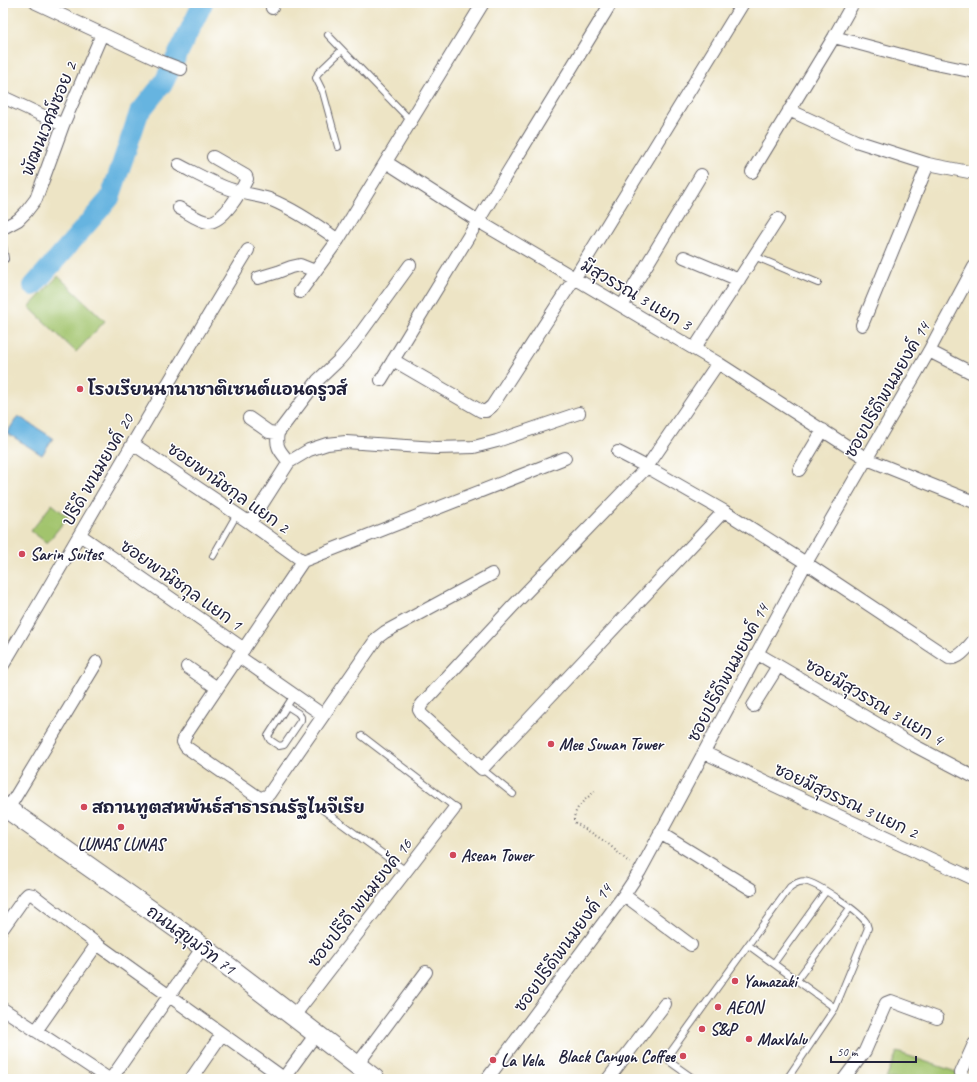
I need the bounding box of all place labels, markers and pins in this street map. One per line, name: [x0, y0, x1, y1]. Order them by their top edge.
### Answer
place label: โรงเรียนนานาชาติเซนต์แอนดรูวส์: [87, 378, 348, 401]
marker: โรงเรียนนานาชาติเซนต์แอนดรูวส์: [75, 384, 85, 394]
place label: Sarin Suites: [30, 544, 105, 565]
marker: Sarin Suites: [17, 549, 27, 559]
place label: Mee Suwan Tower: [559, 734, 665, 755]
marker: Mee Suwan Tower: [546, 739, 556, 749]
place label: สถานทูตสหพันธ์สาธารณรัฐไนจีเรีย: [92, 796, 365, 819]
marker: สถานทูตสหพันธ์สาธารณรัฐไนจีเรีย: [79, 802, 89, 812]
marker: LUNAS LUNAS: [116, 822, 126, 832]
place label: LUNAS LUNAS: [78, 834, 167, 855]
place label: Asean Tower: [461, 845, 535, 866]
marker: Asean Tower: [448, 850, 458, 860]
place label: Yamazaki: [743, 971, 799, 992]
marker: Yamazaki: [730, 976, 740, 986]
place label: AEON: [726, 997, 766, 1018]
marker: AEON: [713, 1002, 723, 1012]
place label: S&P: [710, 1019, 739, 1040]
marker: S&P: [697, 1024, 707, 1034]
place label: MaxValu: [757, 1029, 808, 1050]
marker: MaxValu: [744, 1034, 754, 1044]
place label: Black Canyon Coffee: [558, 1046, 676, 1067]
place label: La Vela: [501, 1050, 545, 1071]
marker: Black Canyon Coffee: [678, 1051, 688, 1061]
marker: La Vela: [488, 1055, 498, 1065]

